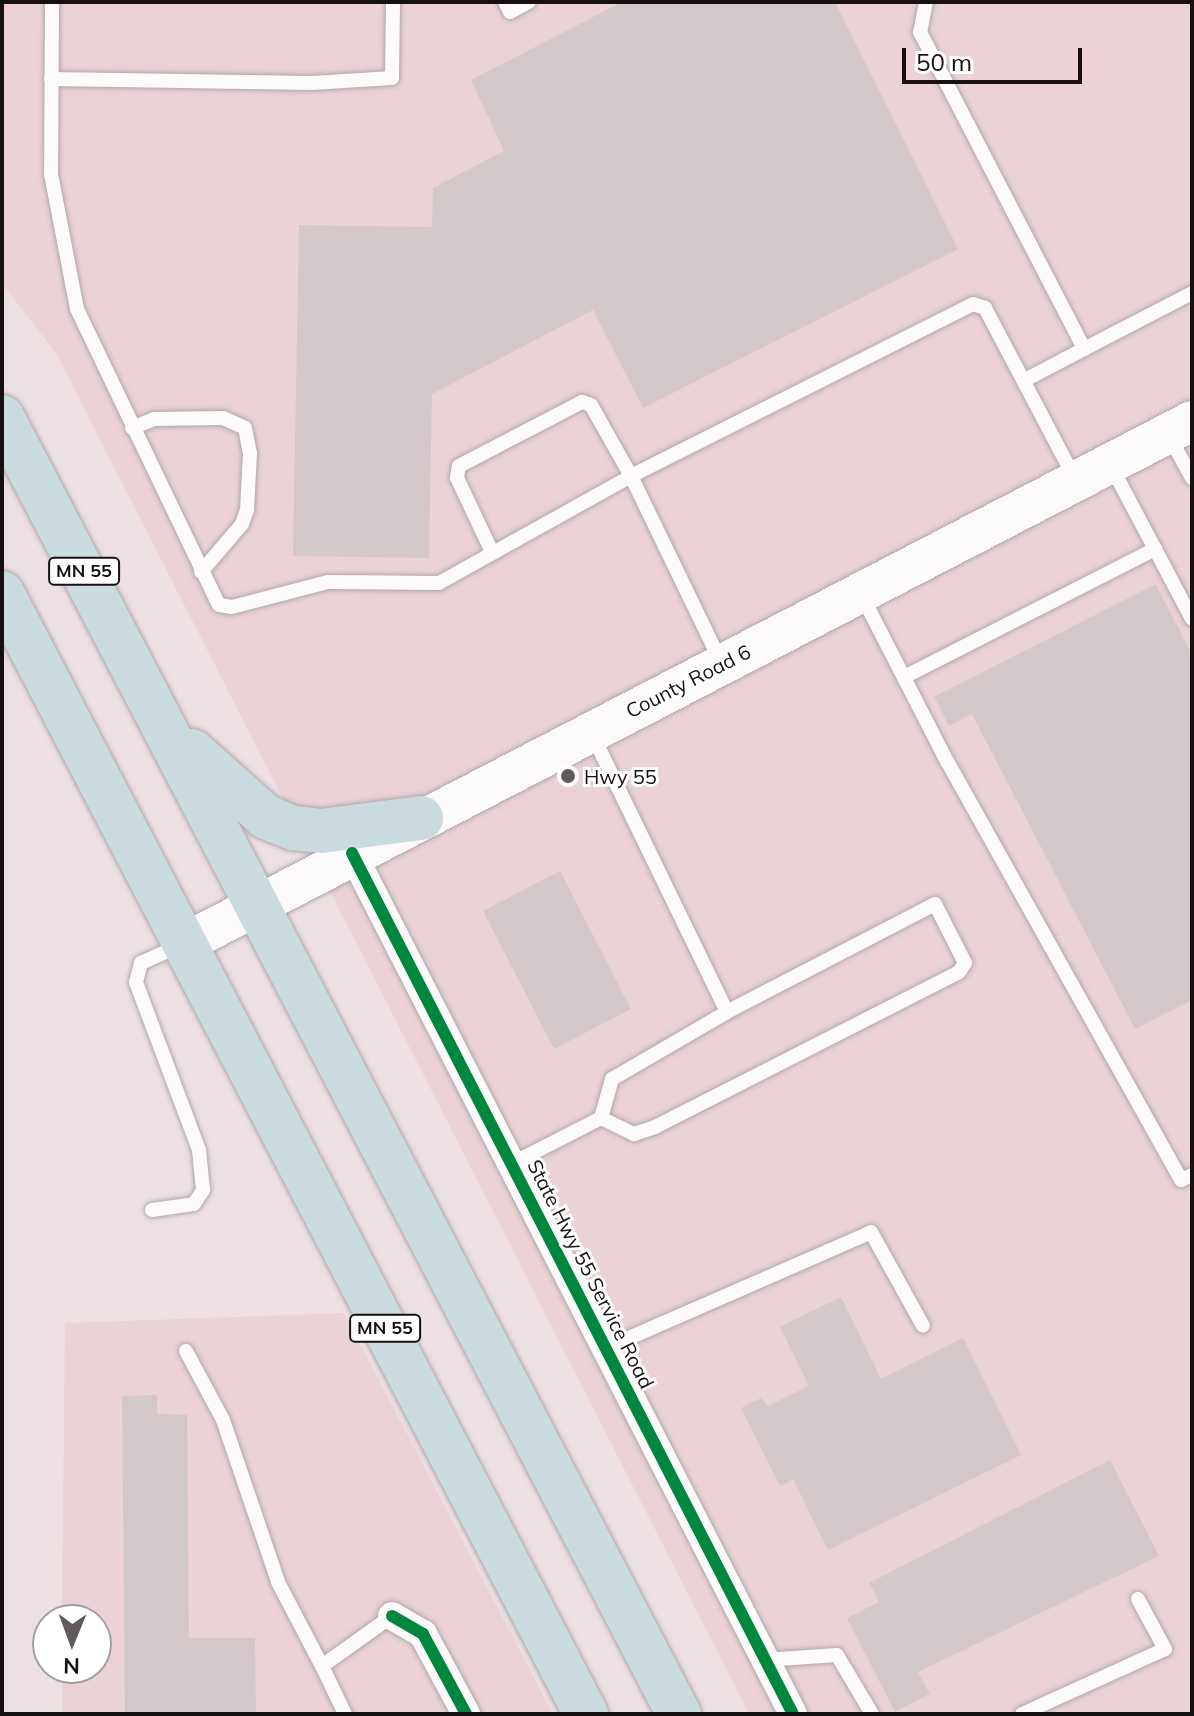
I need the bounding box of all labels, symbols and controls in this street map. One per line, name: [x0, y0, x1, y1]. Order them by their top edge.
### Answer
scale bar: [906, 32, 1086, 82]
text: 50 m: [916, 47, 972, 77]
road number: MN 55: [48, 557, 120, 585]
street label: County Road 6: [622, 639, 754, 723]
place label: Hwy 55: [584, 764, 657, 788]
marker: Hwy 55: [559, 767, 577, 785]
street label: State Hwy 55 Service Road: [523, 1155, 659, 1393]
road number: MN 55: [349, 1314, 421, 1342]
north arrow: [32, 1604, 112, 1684]
text: N: [63, 1652, 80, 1680]

